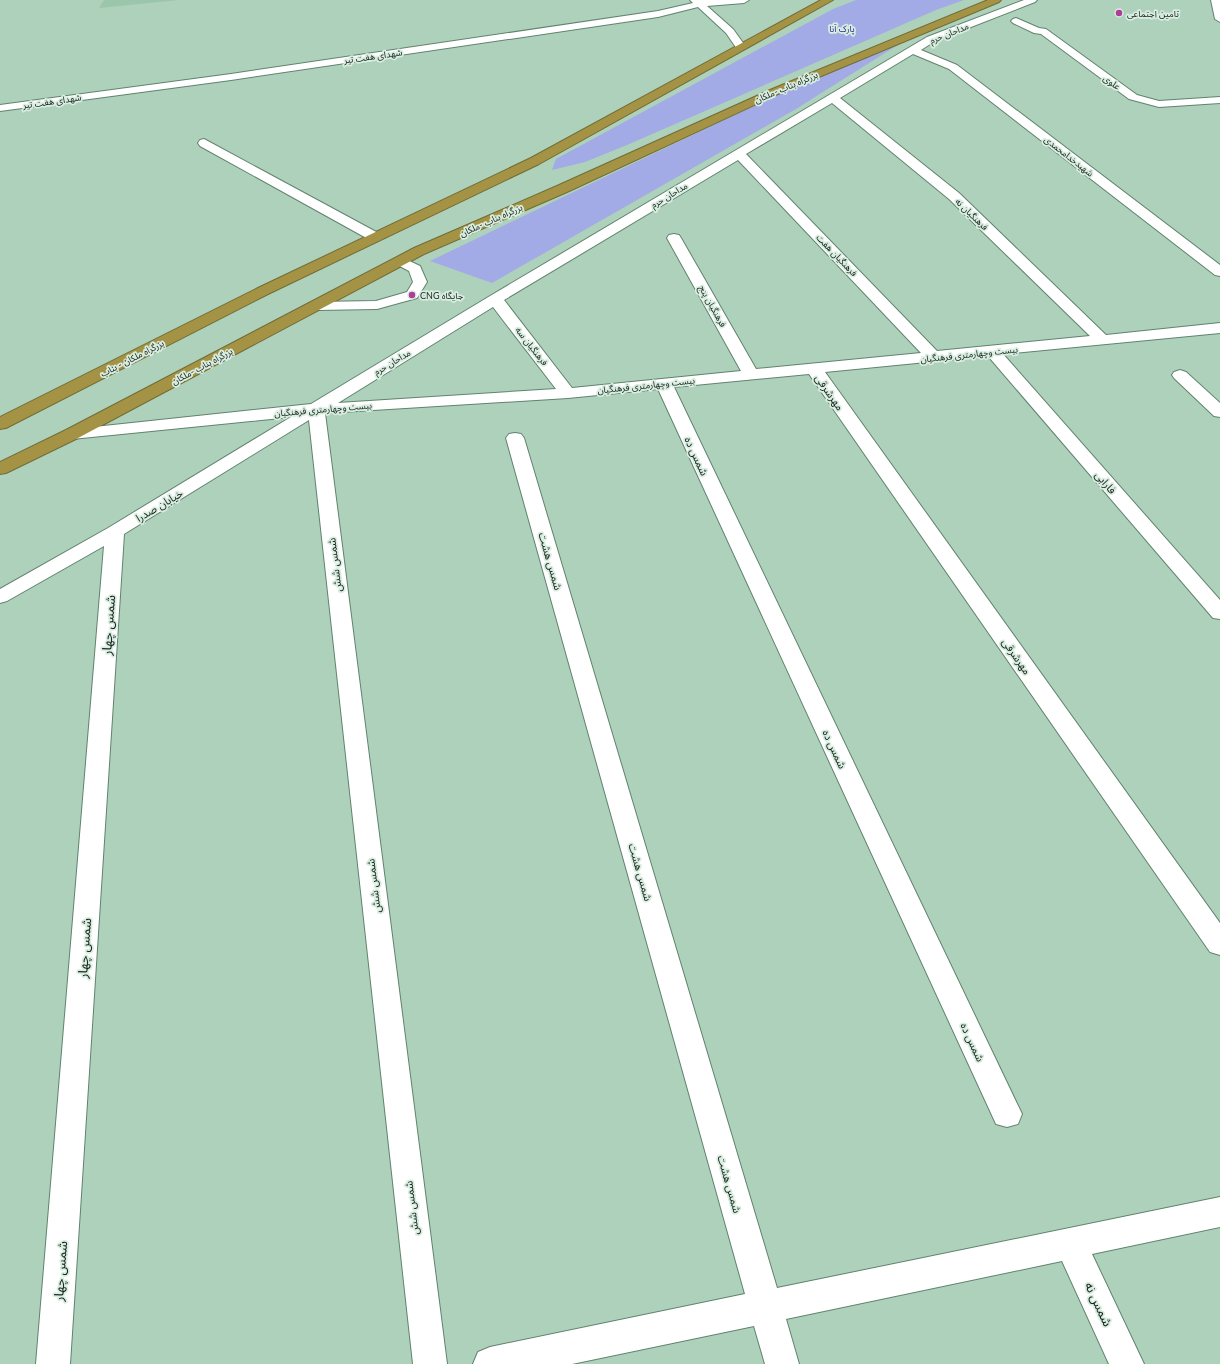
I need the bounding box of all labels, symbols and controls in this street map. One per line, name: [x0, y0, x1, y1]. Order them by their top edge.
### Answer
marker: تامین اجتماعی: [1114, 8, 1124, 18]
place label: تامین اجتماعی: [1127, 8, 1179, 19]
street label: مداحان حرم: [928, 20, 971, 48]
park label: پارک آنا: [829, 23, 855, 35]
street label: شهدای هفت تیر: [342, 46, 403, 67]
street label: بزرگراه بناب -ملکان: [753, 69, 820, 106]
street label: علوی: [1101, 72, 1123, 93]
street label: شهدای هفت تیر: [21, 91, 82, 112]
street label: شهیدخدامحمدی: [1042, 133, 1096, 179]
street label: مداحان حرم: [649, 180, 691, 212]
street label: فرهنگیان نه: [953, 196, 991, 233]
street label: بزرگراه بناب -ملکان: [458, 201, 525, 240]
street label: فرهنگیان هفت: [814, 232, 860, 279]
street label: فرهنگیان پنج: [695, 283, 729, 330]
marker: CNG جایگاه: [407, 290, 417, 300]
place label: CNG جایگاه: [420, 290, 463, 301]
street label: فرهنگیان سه: [513, 325, 550, 368]
street label: بزرگراه ملکان - بناب: [98, 337, 166, 380]
street label: بیست وچهارمتری فرهنگیان: [920, 343, 1018, 366]
street label: بزرگراه بناب -ملکان: [170, 345, 235, 388]
street label: مداحان حرم: [372, 347, 414, 379]
street label: مهرشرقی: [812, 371, 847, 413]
street label: بیست وچهارمتری فرهنگیان: [597, 374, 695, 397]
street label: بیست وچهارمتری فرهنگیان: [274, 399, 372, 420]
street label: شمس ده: [681, 434, 712, 478]
street label: فارابی: [1092, 468, 1119, 497]
street label: خیابان صدرا: [133, 486, 186, 525]
street label: شمس هشت: [536, 531, 566, 592]
street label: شمس شش: [324, 537, 345, 593]
street label: شمس چهار: [98, 594, 120, 657]
street label: مهرشرقی: [999, 635, 1034, 677]
street label: شمس ده: [819, 727, 850, 771]
street label: شمس هشت: [626, 842, 656, 903]
street label: شمس شش: [363, 858, 384, 914]
street label: شمس چهار: [74, 917, 96, 980]
street label: شمس ده: [957, 1020, 988, 1064]
street label: شمس هشت: [715, 1154, 745, 1215]
street label: شمس شش: [401, 1180, 422, 1236]
street label: شمس چهار: [50, 1240, 72, 1303]
street label: شمس نه: [1081, 1279, 1116, 1329]

